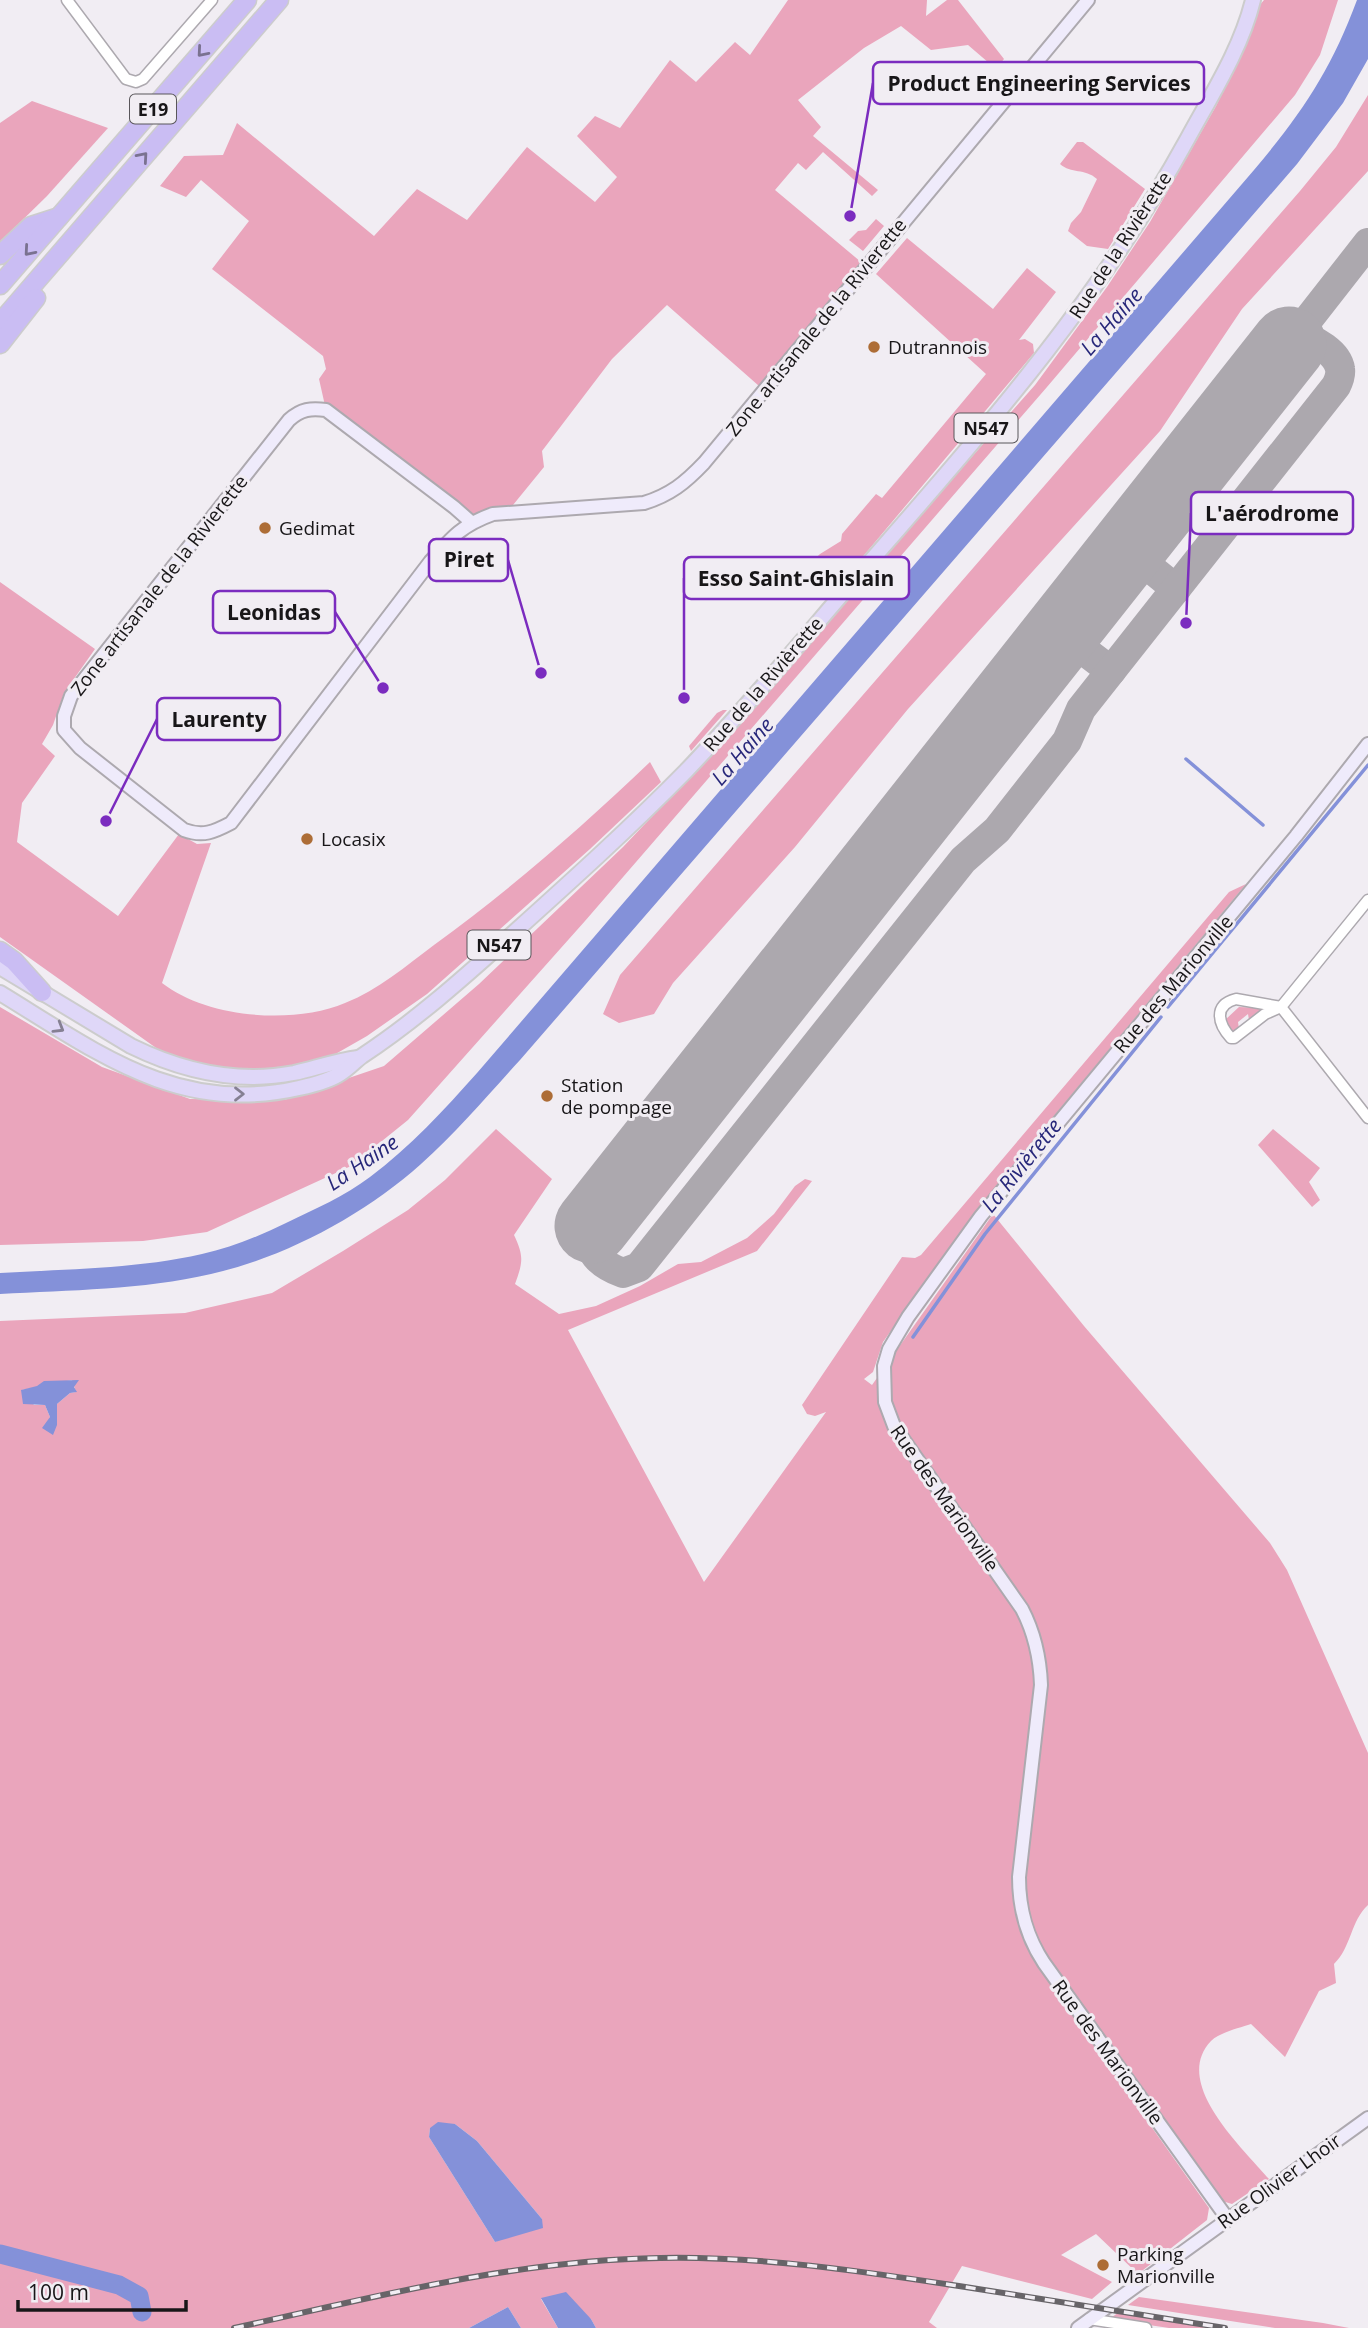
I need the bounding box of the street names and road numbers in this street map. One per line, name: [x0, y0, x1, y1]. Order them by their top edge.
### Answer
road number: E19: [130, 94, 176, 124]
street label: Rue de la Rivièrette: [1063, 166, 1177, 324]
street label: Zone artisanale de la Rivierette: [720, 213, 912, 441]
road number: N547: [954, 414, 1018, 442]
street label: Zone artisanale de la Rivierette: [65, 469, 253, 701]
street label: Rue de la Rivièrette: [697, 611, 829, 757]
street label: Rue des Marionville: [1107, 909, 1239, 1059]
road number: N547: [468, 930, 530, 960]
street label: Rue des Marionville: [885, 1420, 1005, 1576]
street label: Rue des Marionville: [1047, 1974, 1169, 2130]
street label: Rue Olivier Lhoir: [1212, 2127, 1346, 2235]

